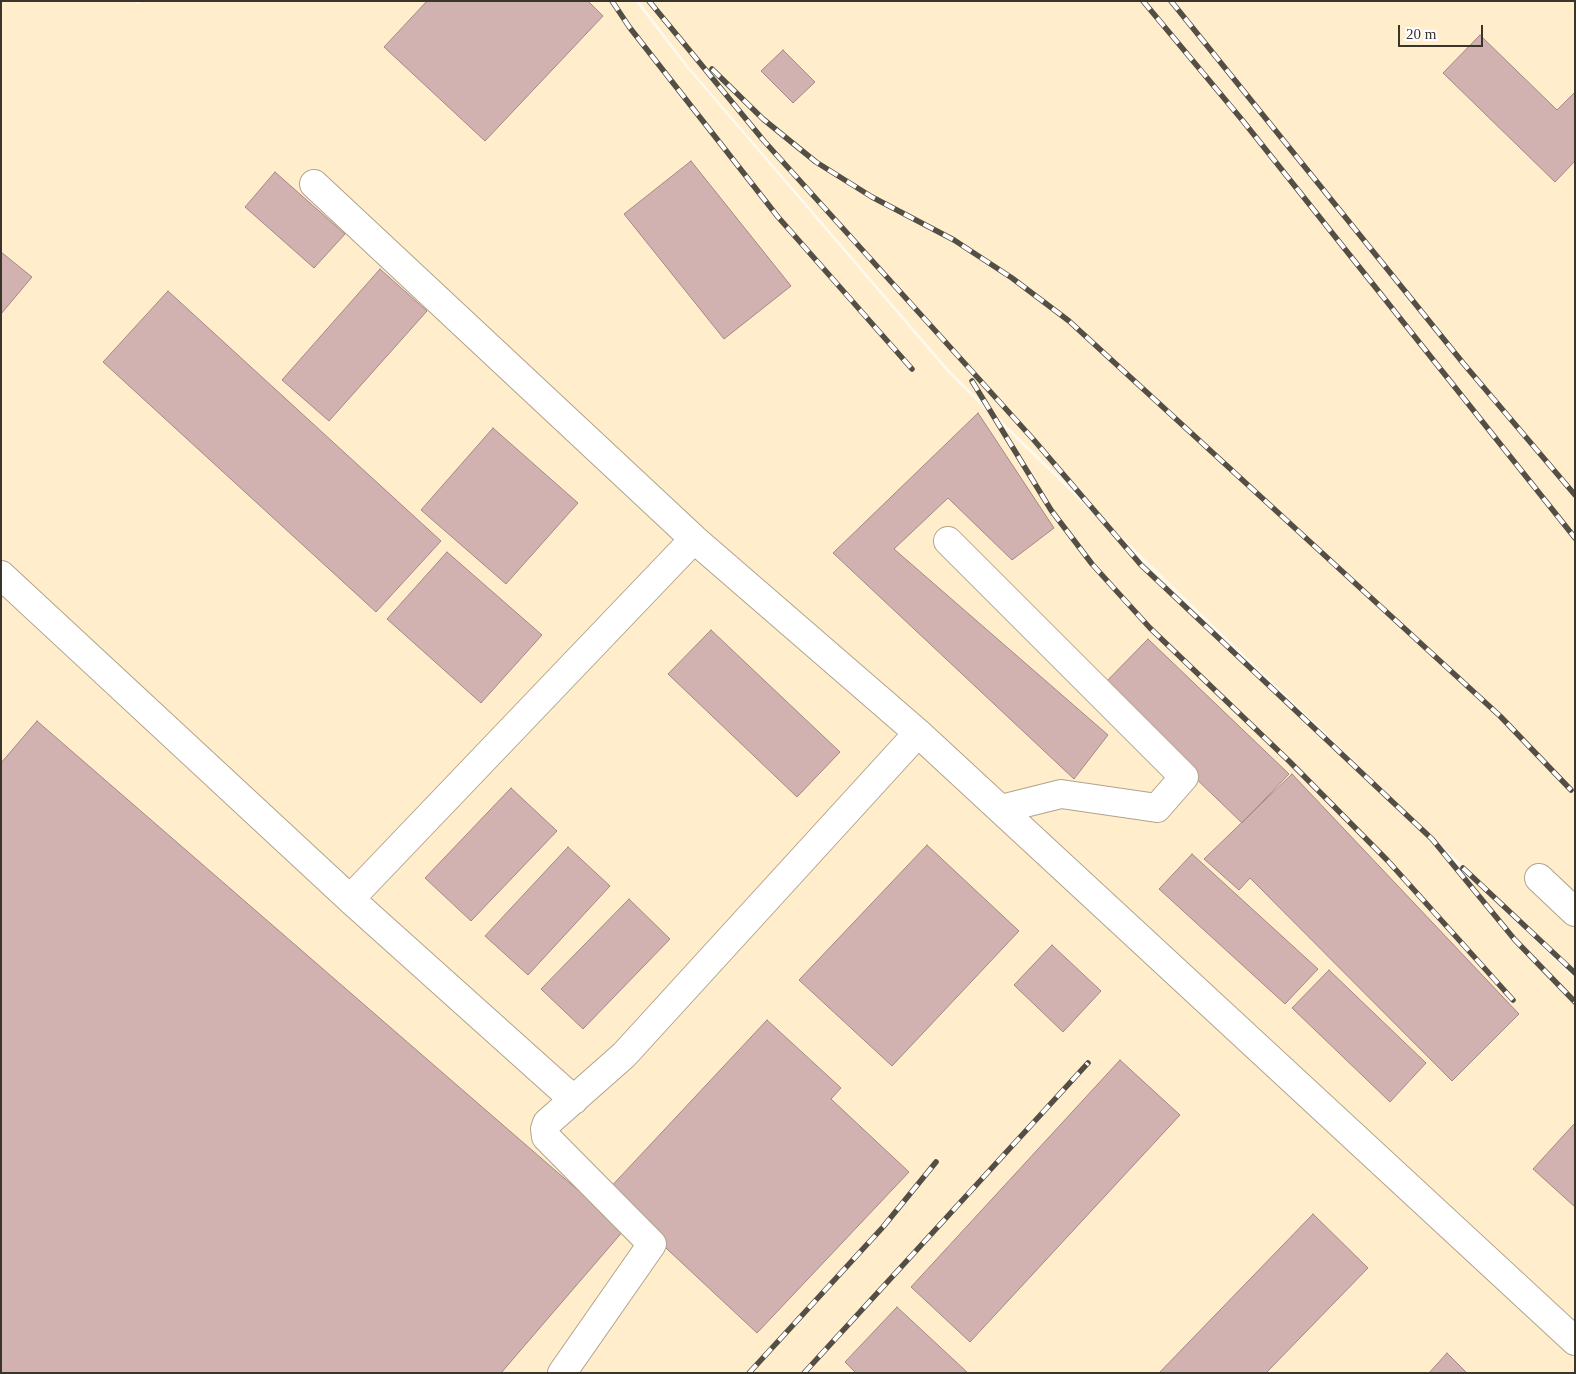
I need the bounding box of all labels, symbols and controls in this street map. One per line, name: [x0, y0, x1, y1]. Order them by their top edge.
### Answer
scale bar: [1401, 15, 1486, 47]
text: 20 m: [1406, 26, 1436, 42]

